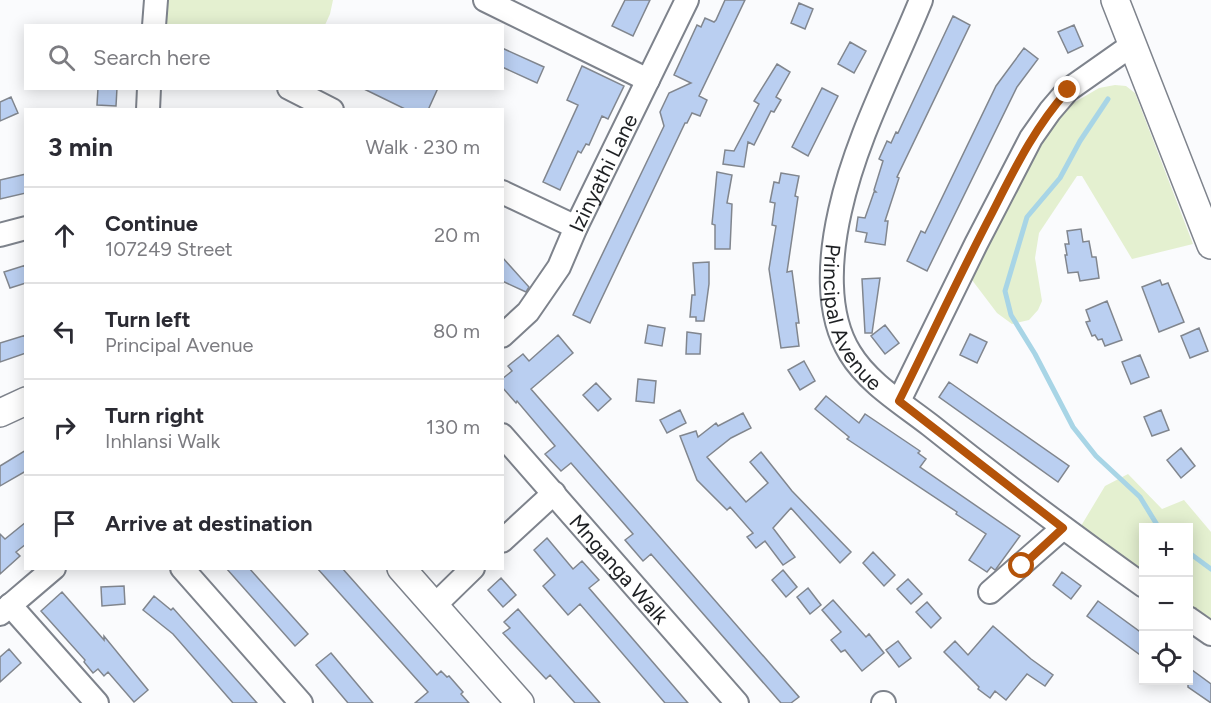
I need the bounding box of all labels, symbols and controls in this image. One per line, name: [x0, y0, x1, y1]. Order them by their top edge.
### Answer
search box: [24, 24, 504, 90]
icon: search: [45, 41, 78, 74]
text: Search here: [93, 44, 211, 71]
route end: [1054, 76, 1080, 102]
street label: Izinyathi Lane: [563, 109, 642, 235]
text: 3 min: [48, 131, 113, 163]
text: Walk · 230 m: [366, 135, 480, 159]
text: Continue: [105, 210, 198, 237]
icon: ahead: [48, 219, 81, 252]
text: 20 m: [434, 223, 480, 247]
text: 107249 Street: [105, 237, 233, 261]
street label: Principal Avenue: [819, 243, 887, 395]
text: Turn left: [105, 306, 191, 333]
icon: left: [48, 315, 81, 348]
text: 80 m: [433, 319, 480, 343]
text: Principal Avenue: [105, 333, 254, 357]
text: Turn right: [105, 402, 204, 429]
icon: right: [48, 411, 81, 444]
text: 130 m: [426, 415, 480, 439]
text: Inhlansi Walk: [105, 429, 220, 453]
icon: arrive: [48, 507, 81, 540]
street label: Mnganga Walk: [565, 509, 675, 629]
text: Arrive at destination: [105, 510, 313, 537]
map controls: [1139, 523, 1193, 685]
button: +: [1139, 523, 1193, 577]
route start: [1008, 552, 1034, 578]
button: −: [1139, 577, 1193, 631]
button: locate: [1139, 631, 1193, 685]

